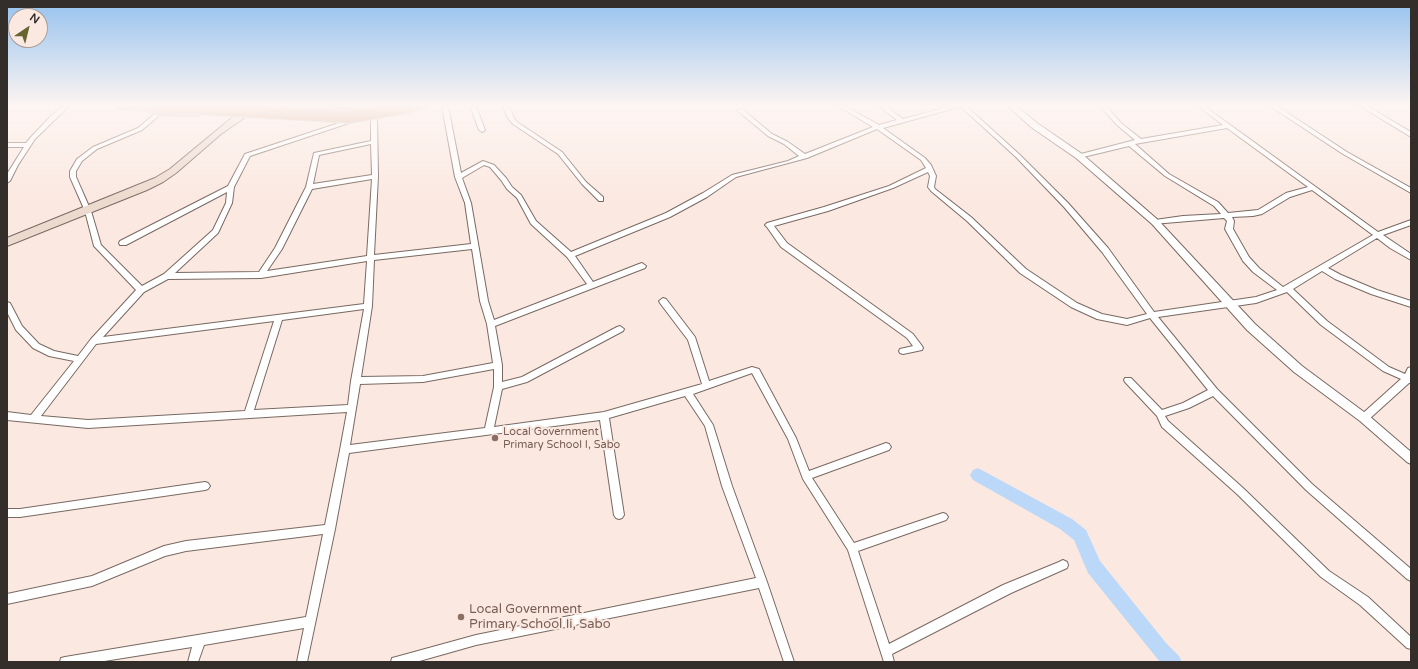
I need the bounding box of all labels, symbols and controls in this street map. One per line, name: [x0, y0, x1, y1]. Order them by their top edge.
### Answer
north arrow: [8, 8, 48, 48]
text: N: [27, 11, 42, 26]
place label: Local Government Primary School I, Sabo: [503, 425, 620, 451]
marker: Local Government Primary School I, Sabo: [490, 433, 500, 443]
place label: Local Government Primary School Ii, Sabo: [469, 602, 611, 633]
marker: Local Government Primary School Ii, Sabo: [456, 612, 466, 622]

